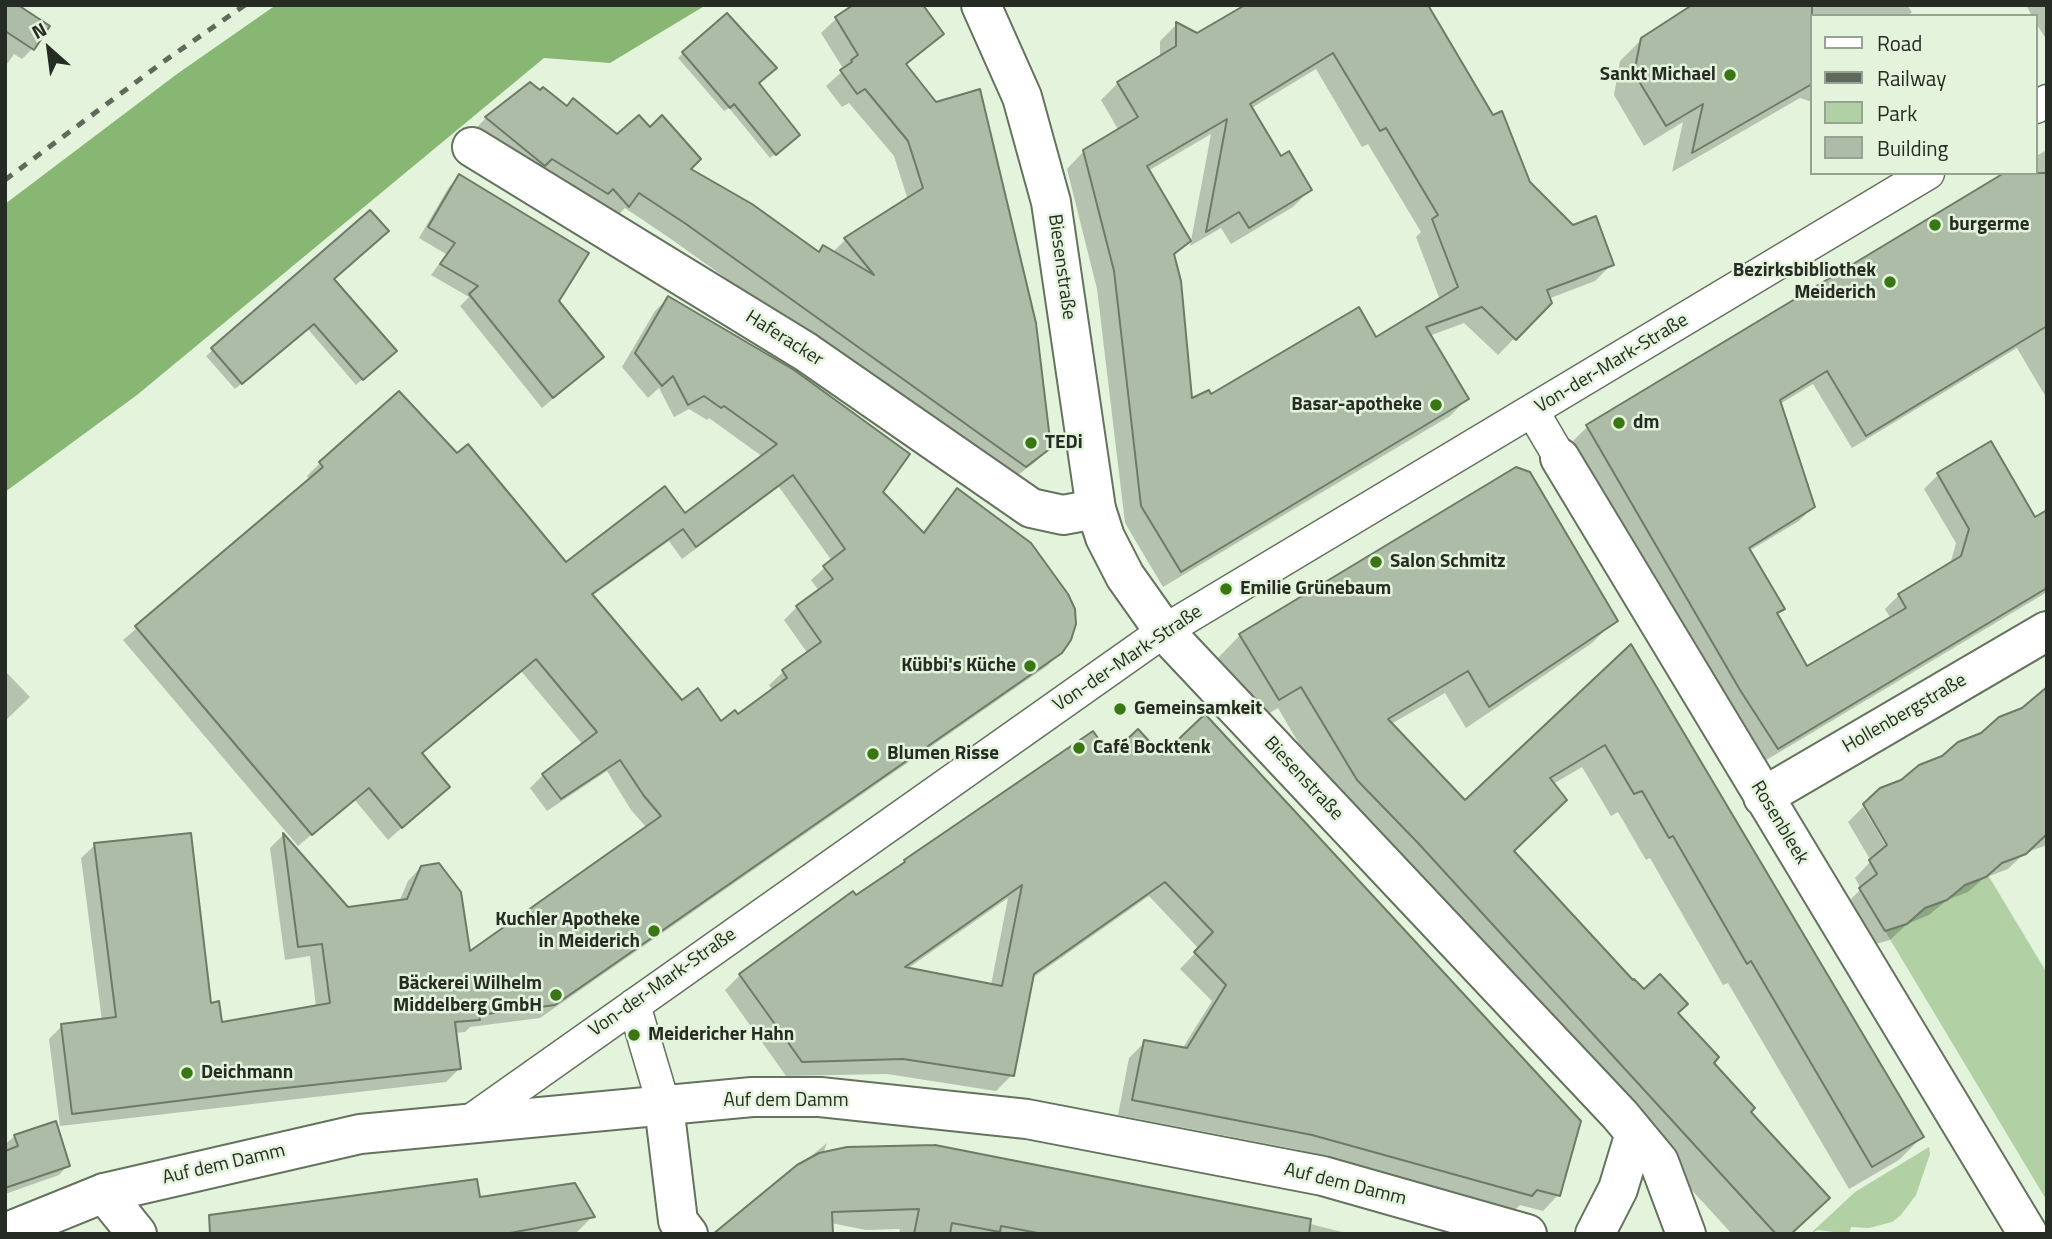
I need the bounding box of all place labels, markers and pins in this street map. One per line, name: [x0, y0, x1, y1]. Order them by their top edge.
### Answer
place label: Sankt Michael: [1600, 64, 1716, 86]
marker: Sankt Michael: [1722, 67, 1738, 83]
place label: burgerme: [1949, 214, 2029, 236]
marker: burgerme: [1927, 217, 1943, 233]
place label: Bezirksbibliothek Meiderich: [1733, 260, 1876, 304]
marker: Bezirksbibliothek Meiderich: [1882, 274, 1898, 290]
place label: Basar-apotheke: [1291, 394, 1422, 416]
marker: Basar-apotheke: [1428, 397, 1444, 413]
place label: dm: [1633, 412, 1659, 434]
marker: dm: [1611, 415, 1627, 431]
place label: TEDi: [1045, 432, 1083, 454]
marker: TEDi: [1023, 435, 1039, 451]
place label: Salon Schmitz: [1390, 551, 1506, 573]
marker: Salon Schmitz: [1368, 554, 1384, 570]
place label: Emilie Grünebaum: [1240, 578, 1391, 600]
marker: Emilie Grünebaum: [1218, 581, 1234, 597]
place label: Kübbi's Küche: [901, 655, 1016, 677]
marker: Kübbi's Küche: [1022, 658, 1038, 674]
place label: Gemeinsamkeit: [1134, 698, 1262, 720]
marker: Gemeinsamkeit: [1112, 701, 1128, 717]
place label: Café Bocktenk: [1093, 737, 1210, 759]
marker: Café Bocktenk: [1071, 740, 1087, 756]
place label: Blumen Risse: [887, 743, 999, 765]
marker: Blumen Risse: [865, 746, 881, 762]
place label: Kuchler Apotheke in Meiderich: [495, 909, 640, 953]
marker: Kuchler Apotheke in Meiderich: [646, 923, 662, 939]
place label: Bäckerei Wilhelm Middelberg GmbH: [393, 973, 542, 1017]
marker: Bäckerei Wilhelm Middelberg GmbH: [548, 987, 564, 1003]
place label: Meidericher Hahn: [648, 1024, 794, 1046]
marker: Meidericher Hahn: [626, 1027, 642, 1043]
place label: Deichmann: [201, 1062, 293, 1084]
marker: Deichmann: [179, 1065, 195, 1081]

